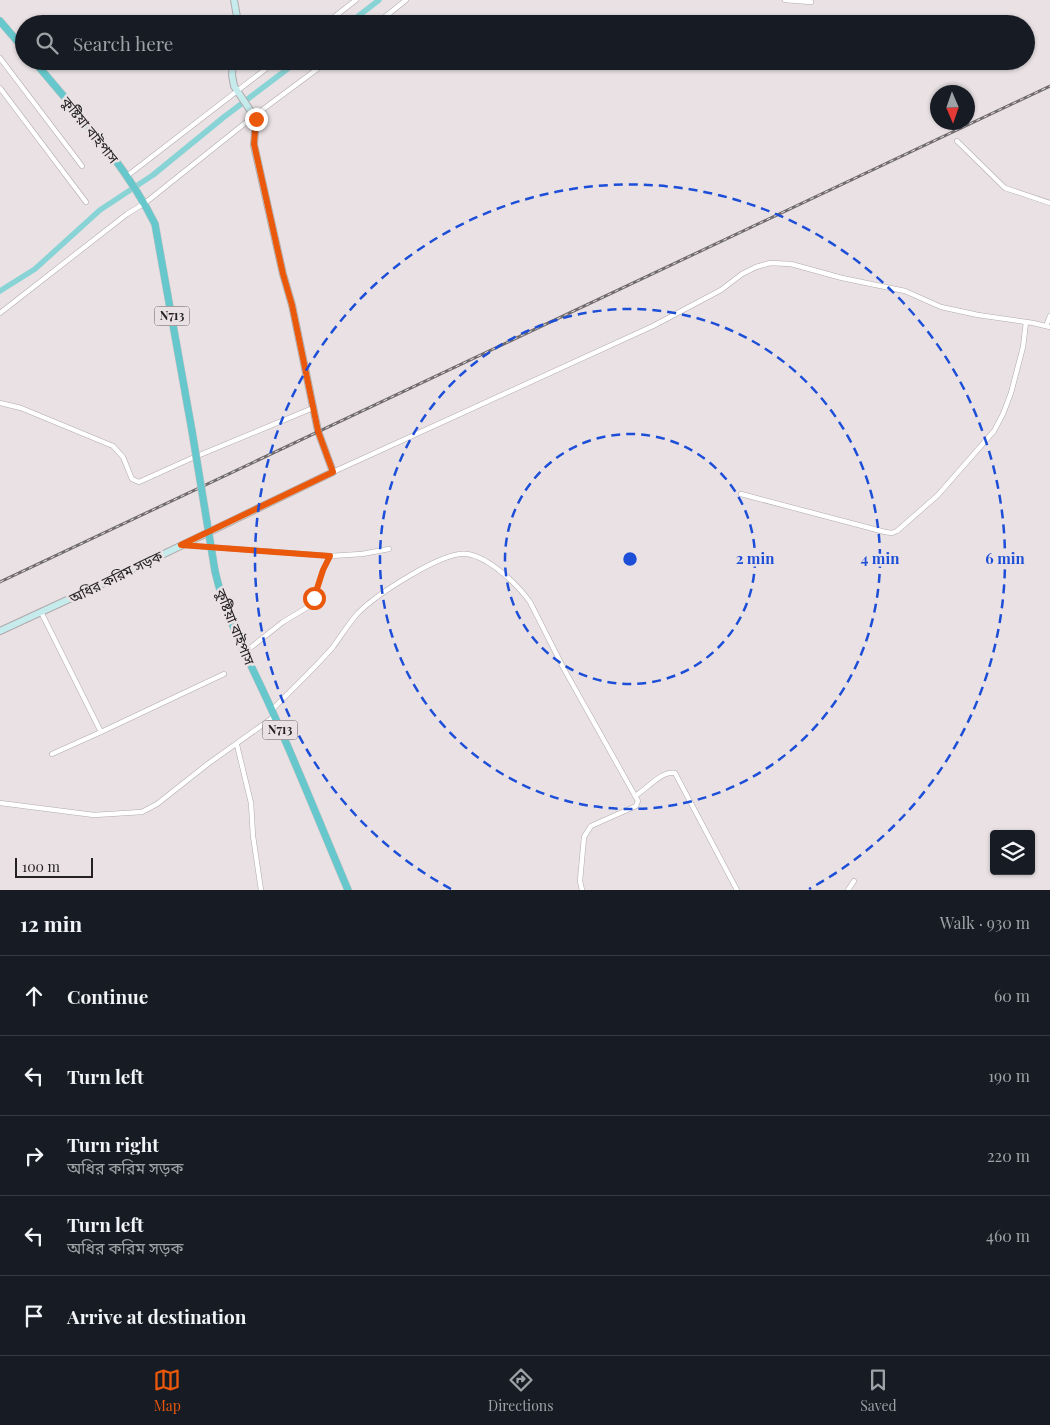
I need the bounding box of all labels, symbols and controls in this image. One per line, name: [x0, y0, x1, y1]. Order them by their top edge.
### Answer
search box: [15, 15, 1035, 70]
icon: search: [33, 29, 61, 57]
text: Search here: [73, 30, 173, 56]
north arrow: [930, 85, 975, 130]
street label: কুষ্টিয়া বাইপাস: [57, 92, 123, 167]
route end: [245, 108, 268, 131]
road number: N713: [154, 306, 190, 326]
street label: অধির করিম সড়ক: [65, 545, 166, 608]
text: 2 min: [736, 548, 775, 568]
text: 4 min: [861, 548, 900, 568]
text: 6 min: [985, 548, 1025, 568]
centre of rings: [621, 550, 639, 568]
street label: কুষ্টিয়া বাইপাস: [211, 585, 259, 668]
route start: [303, 587, 326, 610]
road number: N713: [262, 720, 298, 740]
map controls: [990, 830, 1035, 875]
button: layers: [990, 830, 1035, 875]
scale bar: [15, 855, 92, 878]
text: 100 m: [22, 857, 60, 876]
text: 12 min: [20, 909, 82, 937]
text: Walk · 930 m: [940, 912, 1030, 933]
icon: ahead: [20, 982, 48, 1010]
text: Continue: [67, 983, 148, 1009]
text: 60 m: [994, 985, 1030, 1006]
icon: left: [20, 1062, 48, 1090]
text: Turn left: [67, 1063, 144, 1089]
text: 190 m: [988, 1065, 1030, 1086]
text: Turn right: [67, 1131, 159, 1157]
icon: right: [20, 1142, 48, 1170]
text: 220 m: [987, 1145, 1030, 1166]
text: অধির করিম সড়ক: [67, 1157, 183, 1178]
text: Turn left: [67, 1211, 144, 1237]
icon: left: [20, 1222, 48, 1250]
text: 460 m: [986, 1225, 1030, 1246]
text: অধির করিম সড়ক: [67, 1237, 183, 1258]
icon: arrive: [20, 1302, 48, 1330]
text: Arrive at destination: [67, 1303, 247, 1329]
tab: Map: [153, 1366, 181, 1415]
tab: Directions: [488, 1366, 554, 1415]
tab: Saved: [860, 1366, 897, 1415]

